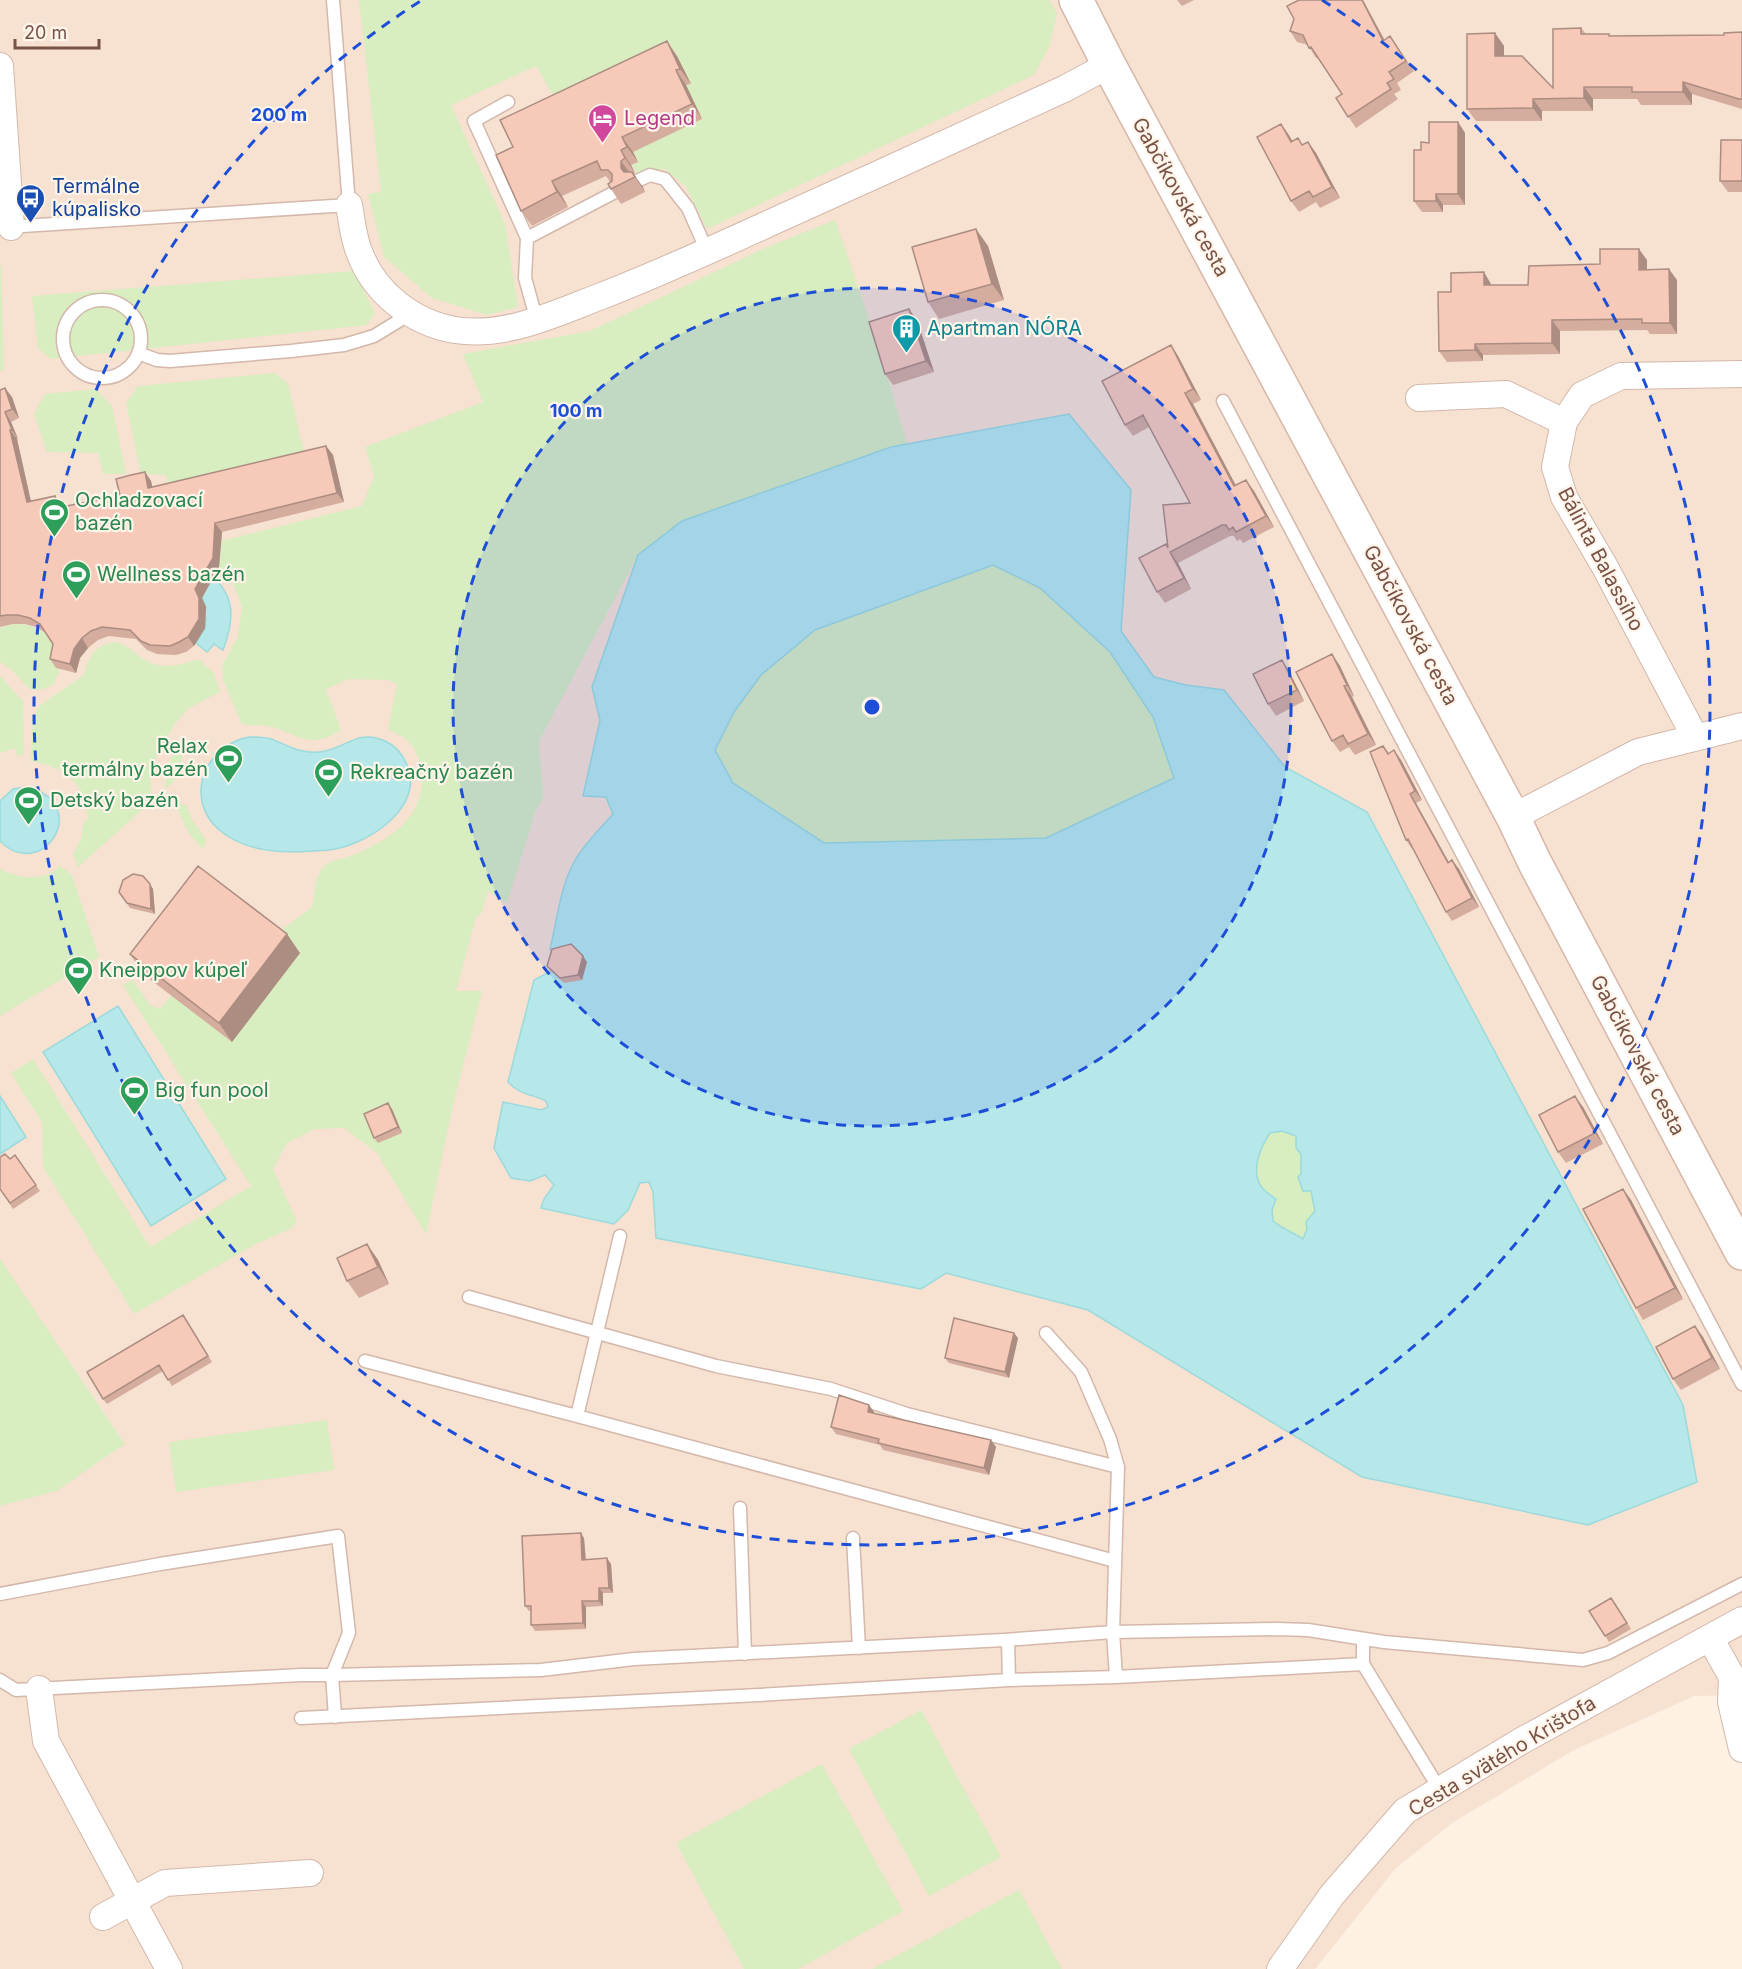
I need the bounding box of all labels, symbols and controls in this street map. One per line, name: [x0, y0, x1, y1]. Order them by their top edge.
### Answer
scale bar: [15, 12, 99, 50]
text: 20 m: [24, 22, 67, 43]
hotel icon: Legend: [587, 102, 619, 144]
text: 200 m: [251, 104, 307, 125]
place label: Legend: [624, 106, 695, 130]
street label: Gabčíkovská cesta: [1127, 113, 1235, 281]
place label: Termálne kúpalisko: [52, 174, 141, 221]
bus stop icon: Termálne kúpalisko: [15, 182, 47, 224]
building icon: Apartman NÓRA: [890, 312, 922, 354]
place label: Apartman NÓRA: [927, 315, 1082, 340]
text: 100 m: [550, 400, 602, 421]
street label: Bálinta Balassiho: [1553, 483, 1649, 635]
place label: Ochladzovací bazén: [75, 488, 203, 535]
sports icon: Ochladzovací bazén: [38, 496, 70, 538]
street label: Gabčíkovská cesta: [1359, 541, 1463, 709]
sports icon: Wellness bazén: [60, 558, 92, 600]
place label: Wellness bazén: [97, 562, 245, 586]
centre of rings: [862, 697, 882, 717]
place label: Relax termálny bazén: [62, 734, 208, 781]
sports icon: Relax termálny bazén: [213, 742, 245, 784]
sports icon: Rekreačný bazén: [313, 756, 345, 798]
place label: Rekreačný bazén: [350, 760, 513, 784]
sports icon: Detský bazén: [13, 784, 45, 826]
place label: Detský bazén: [50, 788, 179, 812]
sports icon: Kneippov kúpeľ: [62, 954, 94, 996]
place label: Kneippov kúpeľ: [99, 958, 247, 982]
street label: Gabčíkovská cesta: [1586, 971, 1690, 1139]
sports icon: Big fun pool: [118, 1074, 150, 1116]
place label: Big fun pool: [155, 1078, 269, 1102]
street label: Cesta svätého Krištofa: [1404, 1691, 1600, 1821]

